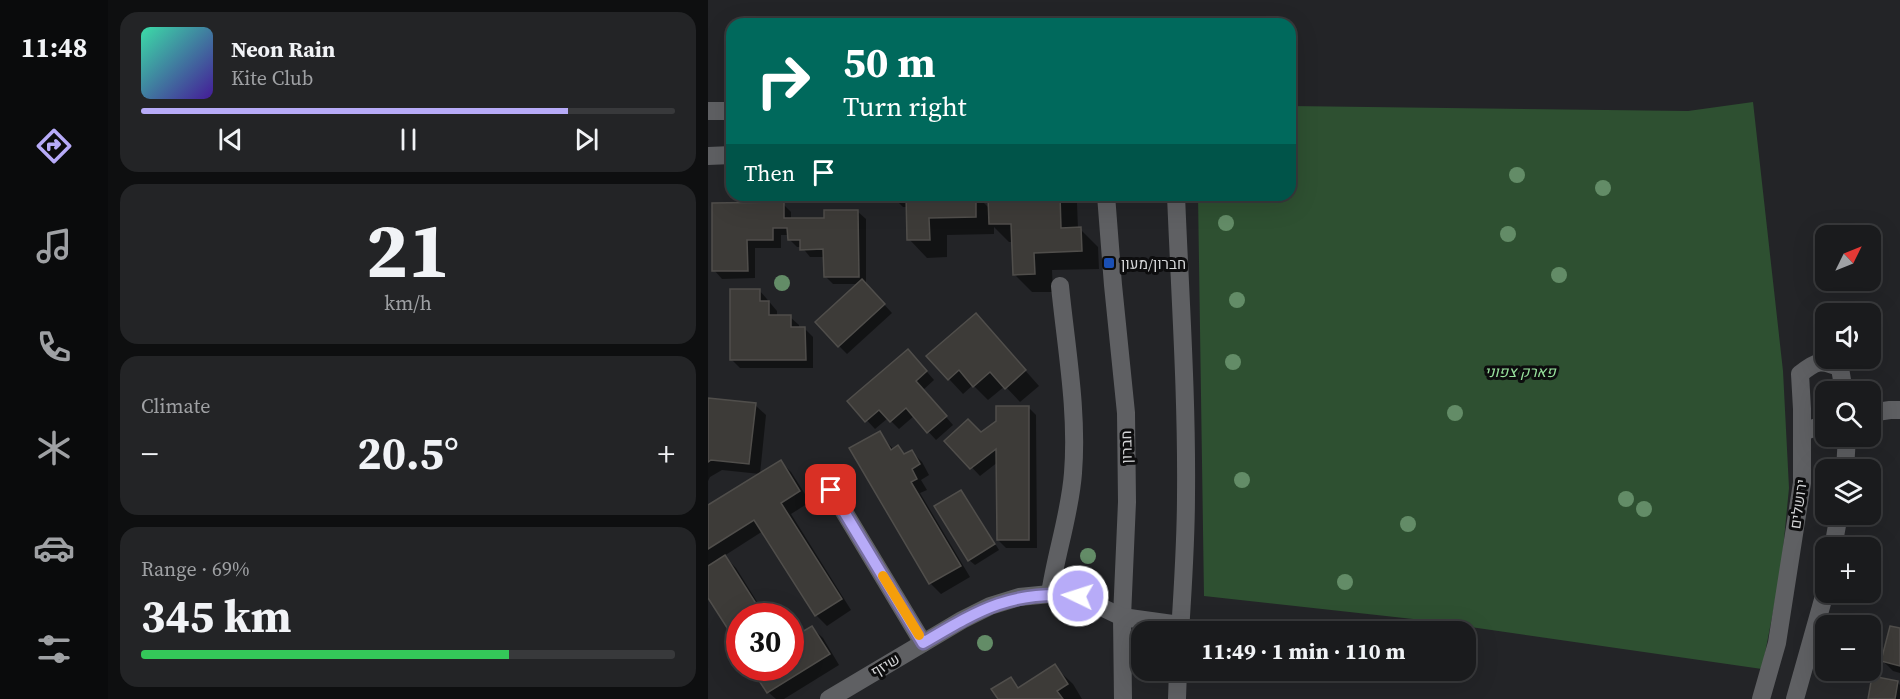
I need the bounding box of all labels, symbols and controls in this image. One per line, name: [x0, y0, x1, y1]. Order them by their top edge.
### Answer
text: 11:48: [21, 29, 87, 66]
text: 50 m: [843, 33, 936, 91]
text: Neon Rain: [231, 34, 335, 64]
icon: right: [744, 42, 822, 120]
text: Kite Club: [231, 64, 313, 92]
text: Turn right: [843, 88, 967, 125]
icon: previous: [214, 123, 247, 156]
icon: pause: [392, 123, 425, 156]
icon: next: [570, 123, 603, 156]
icon: directions: [33, 125, 75, 167]
icon: arrive: [807, 156, 840, 189]
text: Then: [744, 158, 795, 188]
text: 21: [366, 196, 450, 303]
icon: music: [33, 225, 75, 267]
north arrow: [1815, 225, 1881, 291]
map controls: [1815, 225, 1881, 681]
place label: חברון/מעון: [1121, 253, 1186, 274]
marker: חברון/מעון: [1102, 256, 1116, 270]
text: km/h: [384, 289, 432, 317]
button: sound: [1815, 303, 1881, 369]
icon: phone: [33, 326, 75, 368]
park label: פארק צפוני: [1484, 361, 1557, 382]
button: search: [1815, 381, 1881, 447]
text: Climate: [141, 392, 210, 420]
text: 20.5°: [357, 422, 459, 484]
icon: climate: [33, 427, 75, 469]
street label: חברון: [1115, 430, 1137, 464]
text: −: [141, 431, 159, 476]
text: +: [658, 431, 675, 476]
button: layers: [1815, 459, 1881, 525]
pin: [805, 464, 856, 515]
icon: arrive: [814, 473, 847, 506]
street label: ירושלים: [1784, 478, 1812, 530]
icon: car: [33, 527, 75, 569]
button: +: [1815, 537, 1881, 603]
text: Range · 69%: [141, 555, 250, 583]
position arrow: [1046, 564, 1110, 628]
text: 345 km: [141, 585, 292, 647]
speed limit sign: 30: [726, 603, 804, 681]
button: −: [1815, 615, 1881, 681]
icon: filters: [33, 628, 75, 670]
text: 11:49 · 1 min · 110 m: [1202, 636, 1405, 666]
street label: שיזף: [866, 648, 904, 682]

